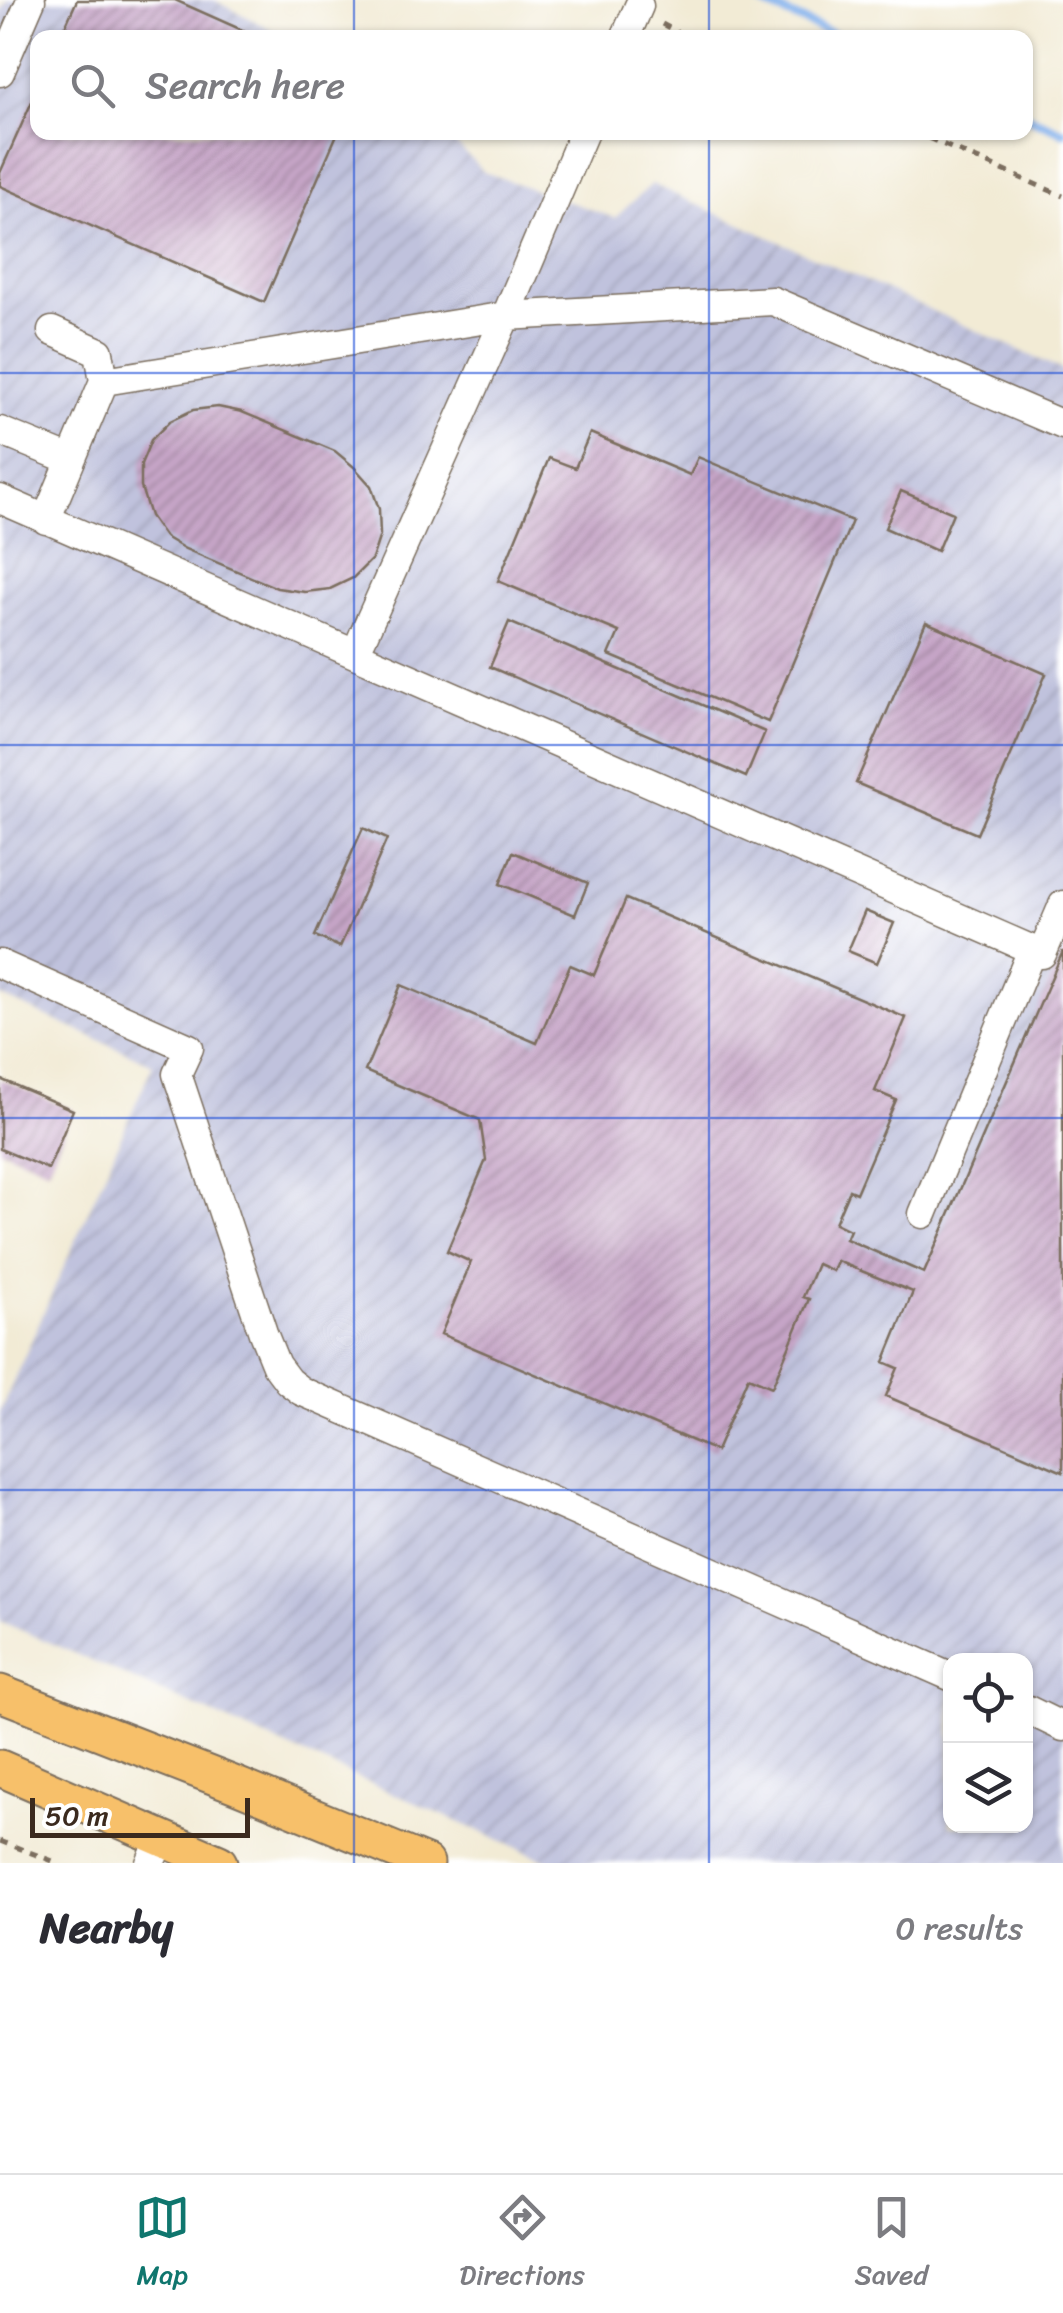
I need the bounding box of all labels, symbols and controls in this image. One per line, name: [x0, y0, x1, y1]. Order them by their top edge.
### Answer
search box: [30, 30, 1033, 140]
text: Search here: [145, 52, 345, 119]
icon: search: [65, 58, 120, 113]
map controls: [943, 1653, 1033, 1833]
button: locate: [943, 1653, 1033, 1743]
button: layers: [943, 1743, 1033, 1833]
text: 50 m: [45, 1791, 109, 1840]
scale bar: [30, 1793, 250, 1838]
text: Nearby: [40, 1891, 173, 1965]
text: 0 results: [895, 1900, 1023, 1957]
tab: Map: [135, 2190, 190, 2299]
tab: Directions: [459, 2190, 585, 2299]
tab: Saved: [854, 2190, 928, 2299]

